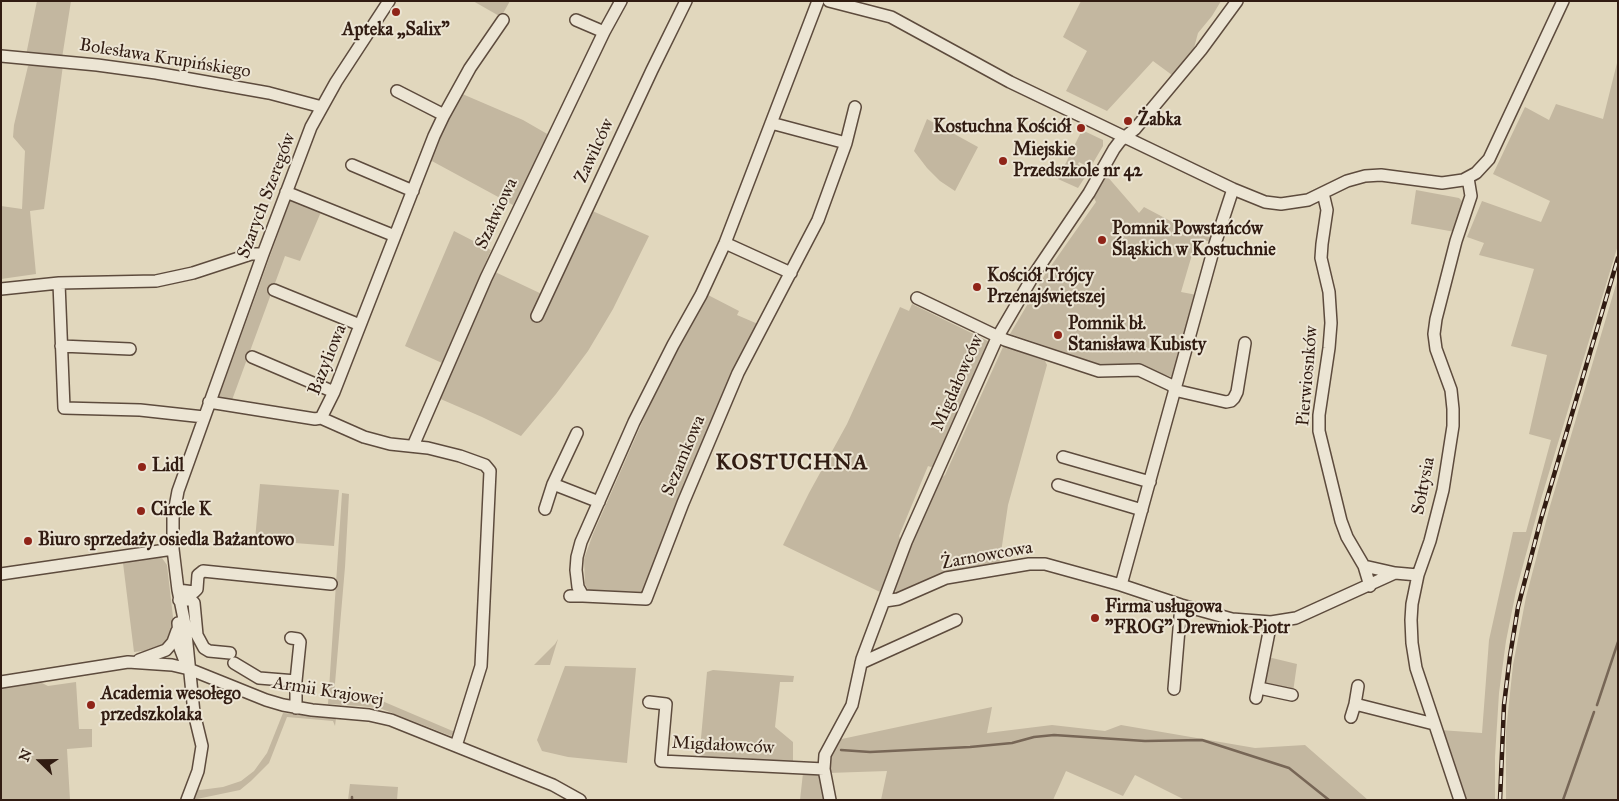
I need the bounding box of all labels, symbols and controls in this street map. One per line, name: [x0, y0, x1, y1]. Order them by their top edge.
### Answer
marker: Apteka „Salix”: [390, 6, 402, 18]
place label: Apteka „Salix”: [342, 20, 450, 42]
street label: Bolesława Krupińskiego: [78, 35, 252, 83]
place label: Żabka: [1138, 110, 1181, 132]
street label: Zawilców: [571, 115, 619, 187]
marker: Żabka: [1122, 115, 1134, 127]
place label: Kostuchna Kościół: [933, 117, 1071, 139]
marker: Kostuchna Kościół: [1075, 122, 1087, 134]
street label: Szarych Szeregów: [233, 130, 301, 262]
place label: Miejskie Przedszkole nr 42: [1013, 140, 1142, 182]
marker: Miejskie Przedszkole nr 42: [997, 155, 1009, 167]
street label: Szałwiowa: [471, 175, 523, 253]
place label: Pomnik Powstańców Śląskich w Kostuchnie: [1112, 219, 1276, 262]
marker: Pomnik Powstańców Śląskich w Kostuchnie: [1096, 234, 1108, 246]
place label: Kościół Trójcy Przenajświętszej: [987, 266, 1105, 308]
marker: Kościół Trójcy Przenajświętszej: [971, 281, 983, 293]
place label: Pomnik bł. Stanisława Kubisty: [1068, 314, 1206, 356]
street label: Bazyliowa: [304, 321, 352, 399]
street label: Pierwiosnków: [1293, 325, 1323, 427]
marker: Pomnik bł. Stanisława Kubisty: [1052, 329, 1064, 341]
street label: Migdałowców: [927, 332, 989, 434]
street label: Sezamkowa: [657, 412, 711, 500]
district label: KOSTUCHNA: [714, 451, 870, 477]
street label: Sołtysia: [1408, 455, 1440, 517]
place label: Lidl: [152, 456, 184, 478]
marker: Lidl: [136, 461, 148, 473]
place label: Circle K: [151, 500, 211, 522]
marker: Circle K: [135, 505, 147, 517]
place label: Biuro sprzedaży osiedla Bażantowo: [38, 530, 294, 552]
marker: Biuro sprzedaży osiedla Bażantowo: [22, 535, 34, 547]
street label: Żarnowcowa: [940, 537, 1034, 575]
place label: Firma usługowa "FROG" Drewniok Piotr: [1105, 597, 1290, 640]
marker: Firma usługowa "FROG" Drewniok Piotr: [1089, 612, 1101, 624]
street label: Armii Krajowej: [271, 673, 385, 711]
place label: Academia wesołego przedszkolaka: [101, 684, 241, 726]
marker: Academia wesołego przedszkolaka: [85, 699, 97, 711]
street label: Migdałowców: [671, 733, 775, 759]
north arrow: [15, 736, 65, 786]
text: N: [16, 747, 36, 764]

